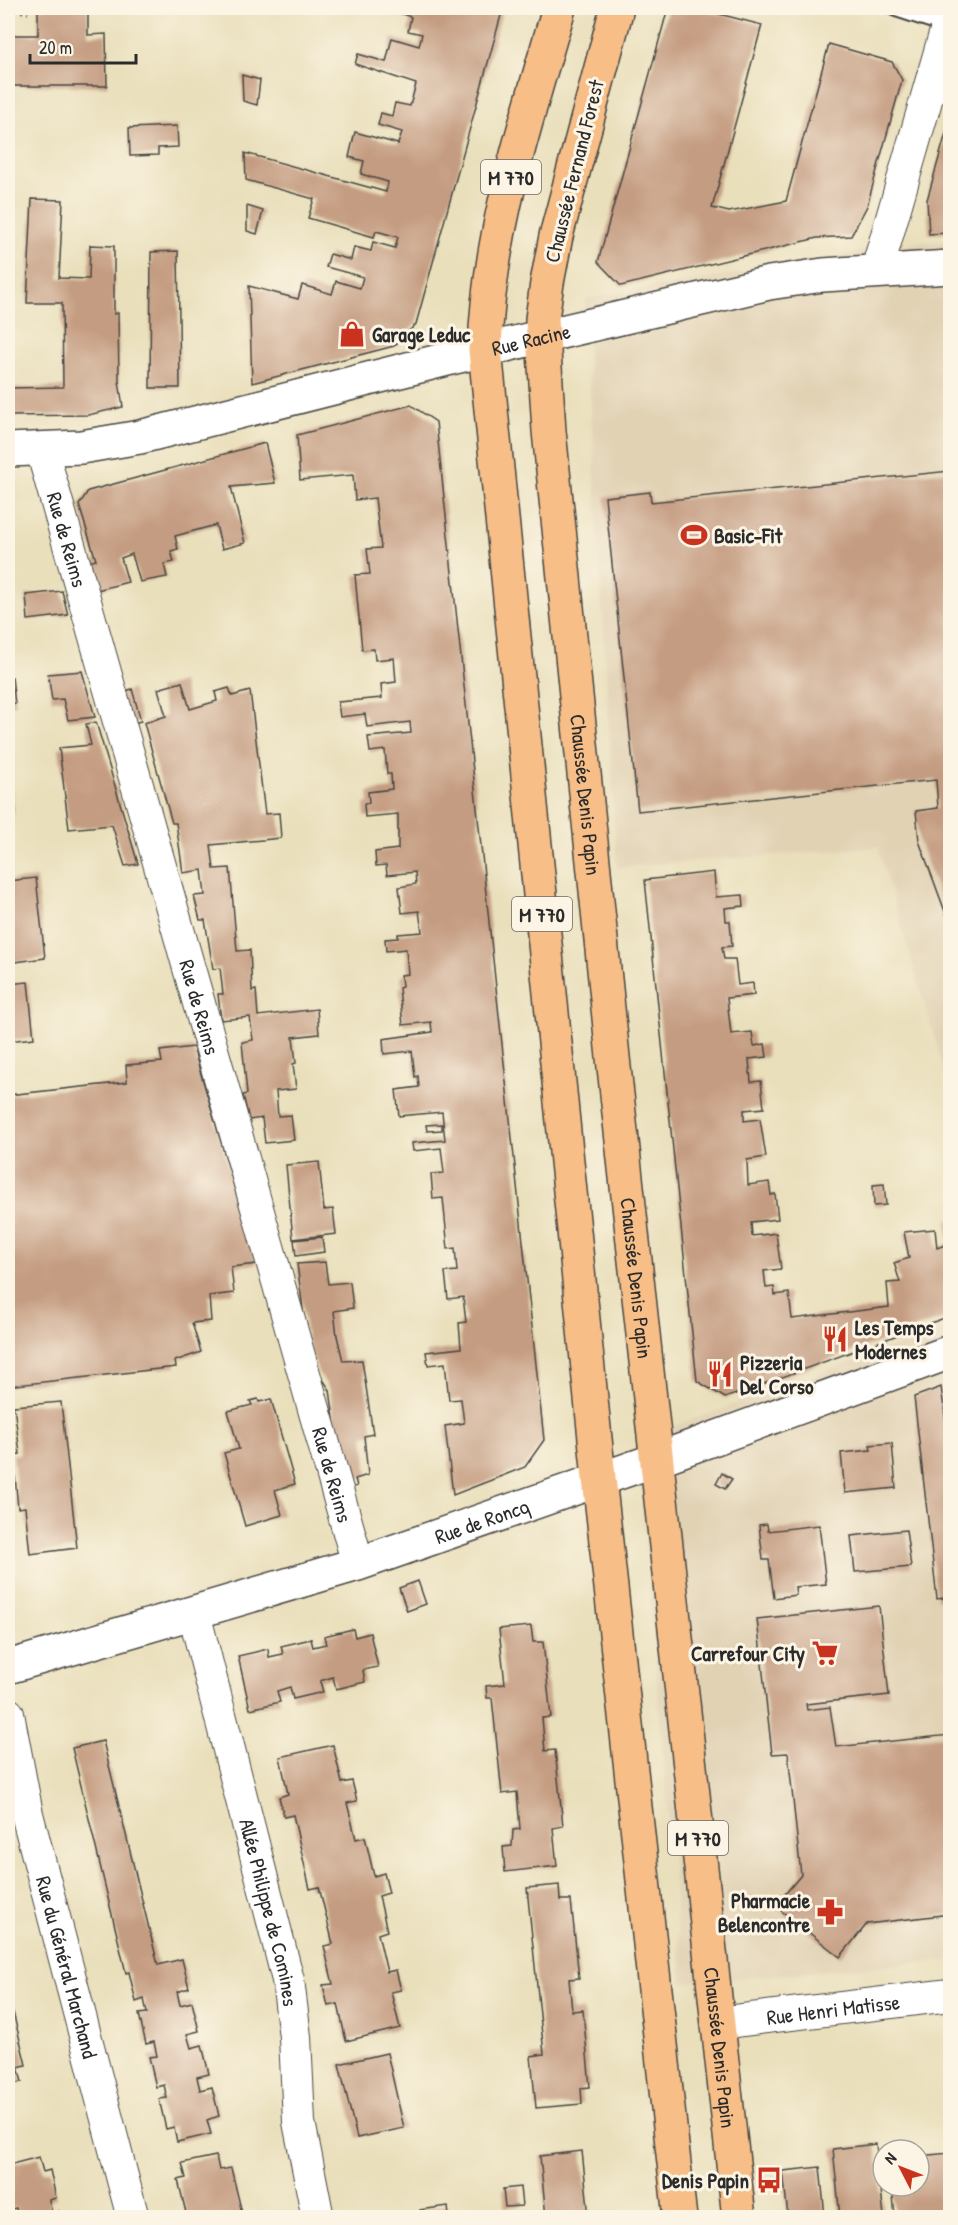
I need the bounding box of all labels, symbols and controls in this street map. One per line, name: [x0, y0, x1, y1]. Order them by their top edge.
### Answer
scale bar: [30, 27, 136, 65]
text: 20 m: [39, 35, 72, 60]
street label: Chaussée Fernand Forest: [537, 76, 611, 265]
road number: M 770: [481, 160, 541, 194]
street label: Rue Racine: [489, 316, 573, 362]
shop icon: Garage Leduc: [337, 319, 367, 349]
place label: Garage Leduc: [372, 320, 471, 350]
street label: Rue de Reims: [40, 489, 95, 590]
sports icon: Basic-Fit: [679, 520, 709, 550]
place label: Basic-Fit: [714, 521, 783, 550]
street label: Chaussée Denis Papin: [564, 713, 609, 877]
road number: M 770: [512, 897, 572, 931]
street label: Rue de Reims: [173, 956, 227, 1058]
street label: Chaussée Denis Papin: [614, 1196, 660, 1360]
place label: Les Temps Modernes: [855, 1313, 934, 1366]
restaurant icon: Les Temps Modernes: [820, 1324, 850, 1354]
place label: Pizzeria Del Corso: [740, 1348, 814, 1401]
restaurant icon: Pizzeria Del Corso: [705, 1359, 735, 1389]
street label: Rue de Reims: [305, 1424, 360, 1525]
street label: Rue de Roncq: [431, 1491, 533, 1551]
supermarket icon: Carrefour City: [810, 1638, 840, 1668]
place label: Carrefour City: [691, 1639, 805, 1669]
street label: Allée Philippe de Comines: [233, 1816, 306, 2008]
road number: M 770: [668, 1821, 728, 1855]
street label: Rue du Général Marchand: [29, 1873, 105, 2061]
place label: Pharmacie Belencontre: [718, 1886, 811, 1939]
pharmacy icon: Pharmacie Belencontre: [815, 1897, 845, 1927]
street label: Chaussée Denis Papin: [697, 1965, 744, 2129]
street label: Rue Henri Matisse: [765, 1987, 901, 2031]
north arrow: [871, 2138, 931, 2198]
text: N: [879, 2147, 901, 2168]
bus stop icon: Denis Papin: [754, 2165, 784, 2195]
place label: Denis Papin: [662, 2166, 749, 2196]

